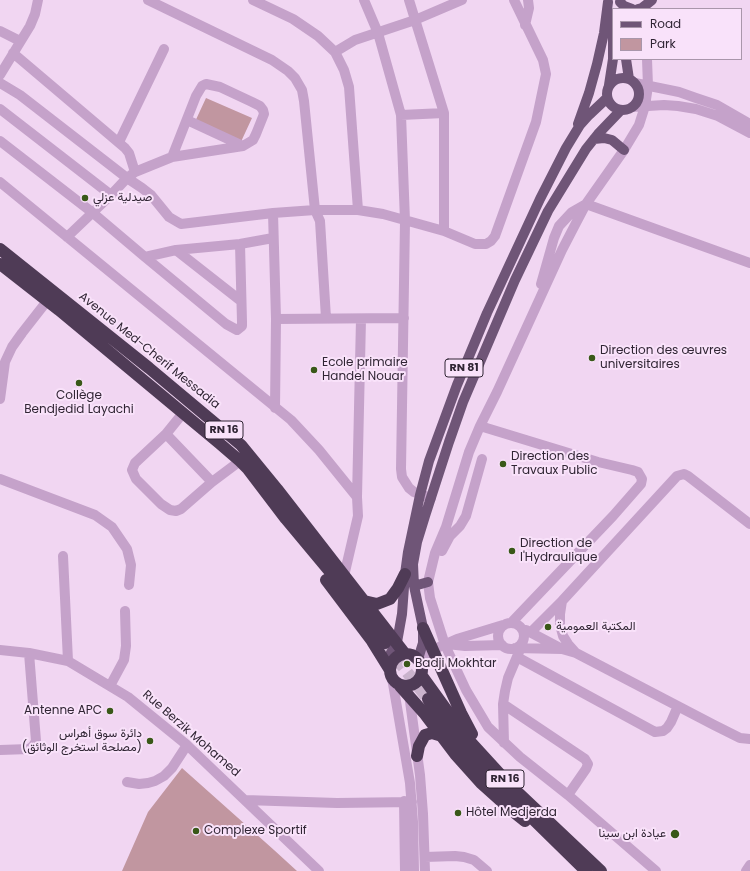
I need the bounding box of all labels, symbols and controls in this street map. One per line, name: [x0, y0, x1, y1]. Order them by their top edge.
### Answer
legend: [612, 8, 742, 60]
text: Road: [650, 15, 681, 32]
text: Park: [650, 35, 676, 52]
place label: صيدلية عزلي: [93, 191, 152, 205]
marker: صيدلية عزلي: [80, 193, 90, 203]
street label: Avenue Med-Cherif Messadia: [76, 290, 222, 412]
place label: Direction des œuvres universitaires: [600, 344, 727, 372]
marker: Direction des œuvres universitaires: [587, 353, 597, 363]
place label: Ecole primaire Handel Nouar: [322, 356, 408, 384]
road number: RN 81: [445, 359, 483, 377]
marker: Ecole primaire Handel Nouar: [309, 365, 319, 375]
marker: Collège Bendjedid Layachi: [74, 378, 84, 388]
place label: Collège Bendjedid Layachi: [24, 389, 134, 417]
road number: RN 16: [205, 421, 243, 439]
place label: Direction des Travaux Public: [511, 450, 597, 478]
marker: Direction des Travaux Public: [498, 459, 508, 469]
place label: Direction de l'Hydraulique: [520, 537, 597, 565]
marker: Direction de l'Hydraulique: [507, 546, 517, 556]
place label: المكتبة العمومية: [556, 620, 635, 634]
marker: المكتبة العمومية: [543, 622, 553, 632]
place label: Badji Mokhtar: [415, 657, 497, 671]
marker: Badji Mokhtar: [402, 659, 412, 669]
street label: Rue Berzik Mohamed: [139, 688, 243, 780]
place label: Antenne APC: [24, 704, 102, 718]
marker: Antenne APC: [105, 706, 115, 716]
place label: دائرة سوق أهراس (مصلحة استخرج الوثائق): [22, 727, 142, 755]
marker: دائرة سوق أهراس (مصلحة استخرج الوثائق): [145, 736, 155, 746]
road number: RN 16: [486, 770, 524, 788]
place label: Hôtel Medjerda: [466, 806, 557, 820]
marker: Hôtel Medjerda: [453, 808, 463, 818]
place label: Complexe Sportif: [204, 824, 307, 838]
marker: Complexe Sportif: [191, 826, 201, 836]
place label: عيادة ابن سينا: [599, 827, 666, 841]
marker: عيادة ابن سينا: [669, 828, 681, 840]

